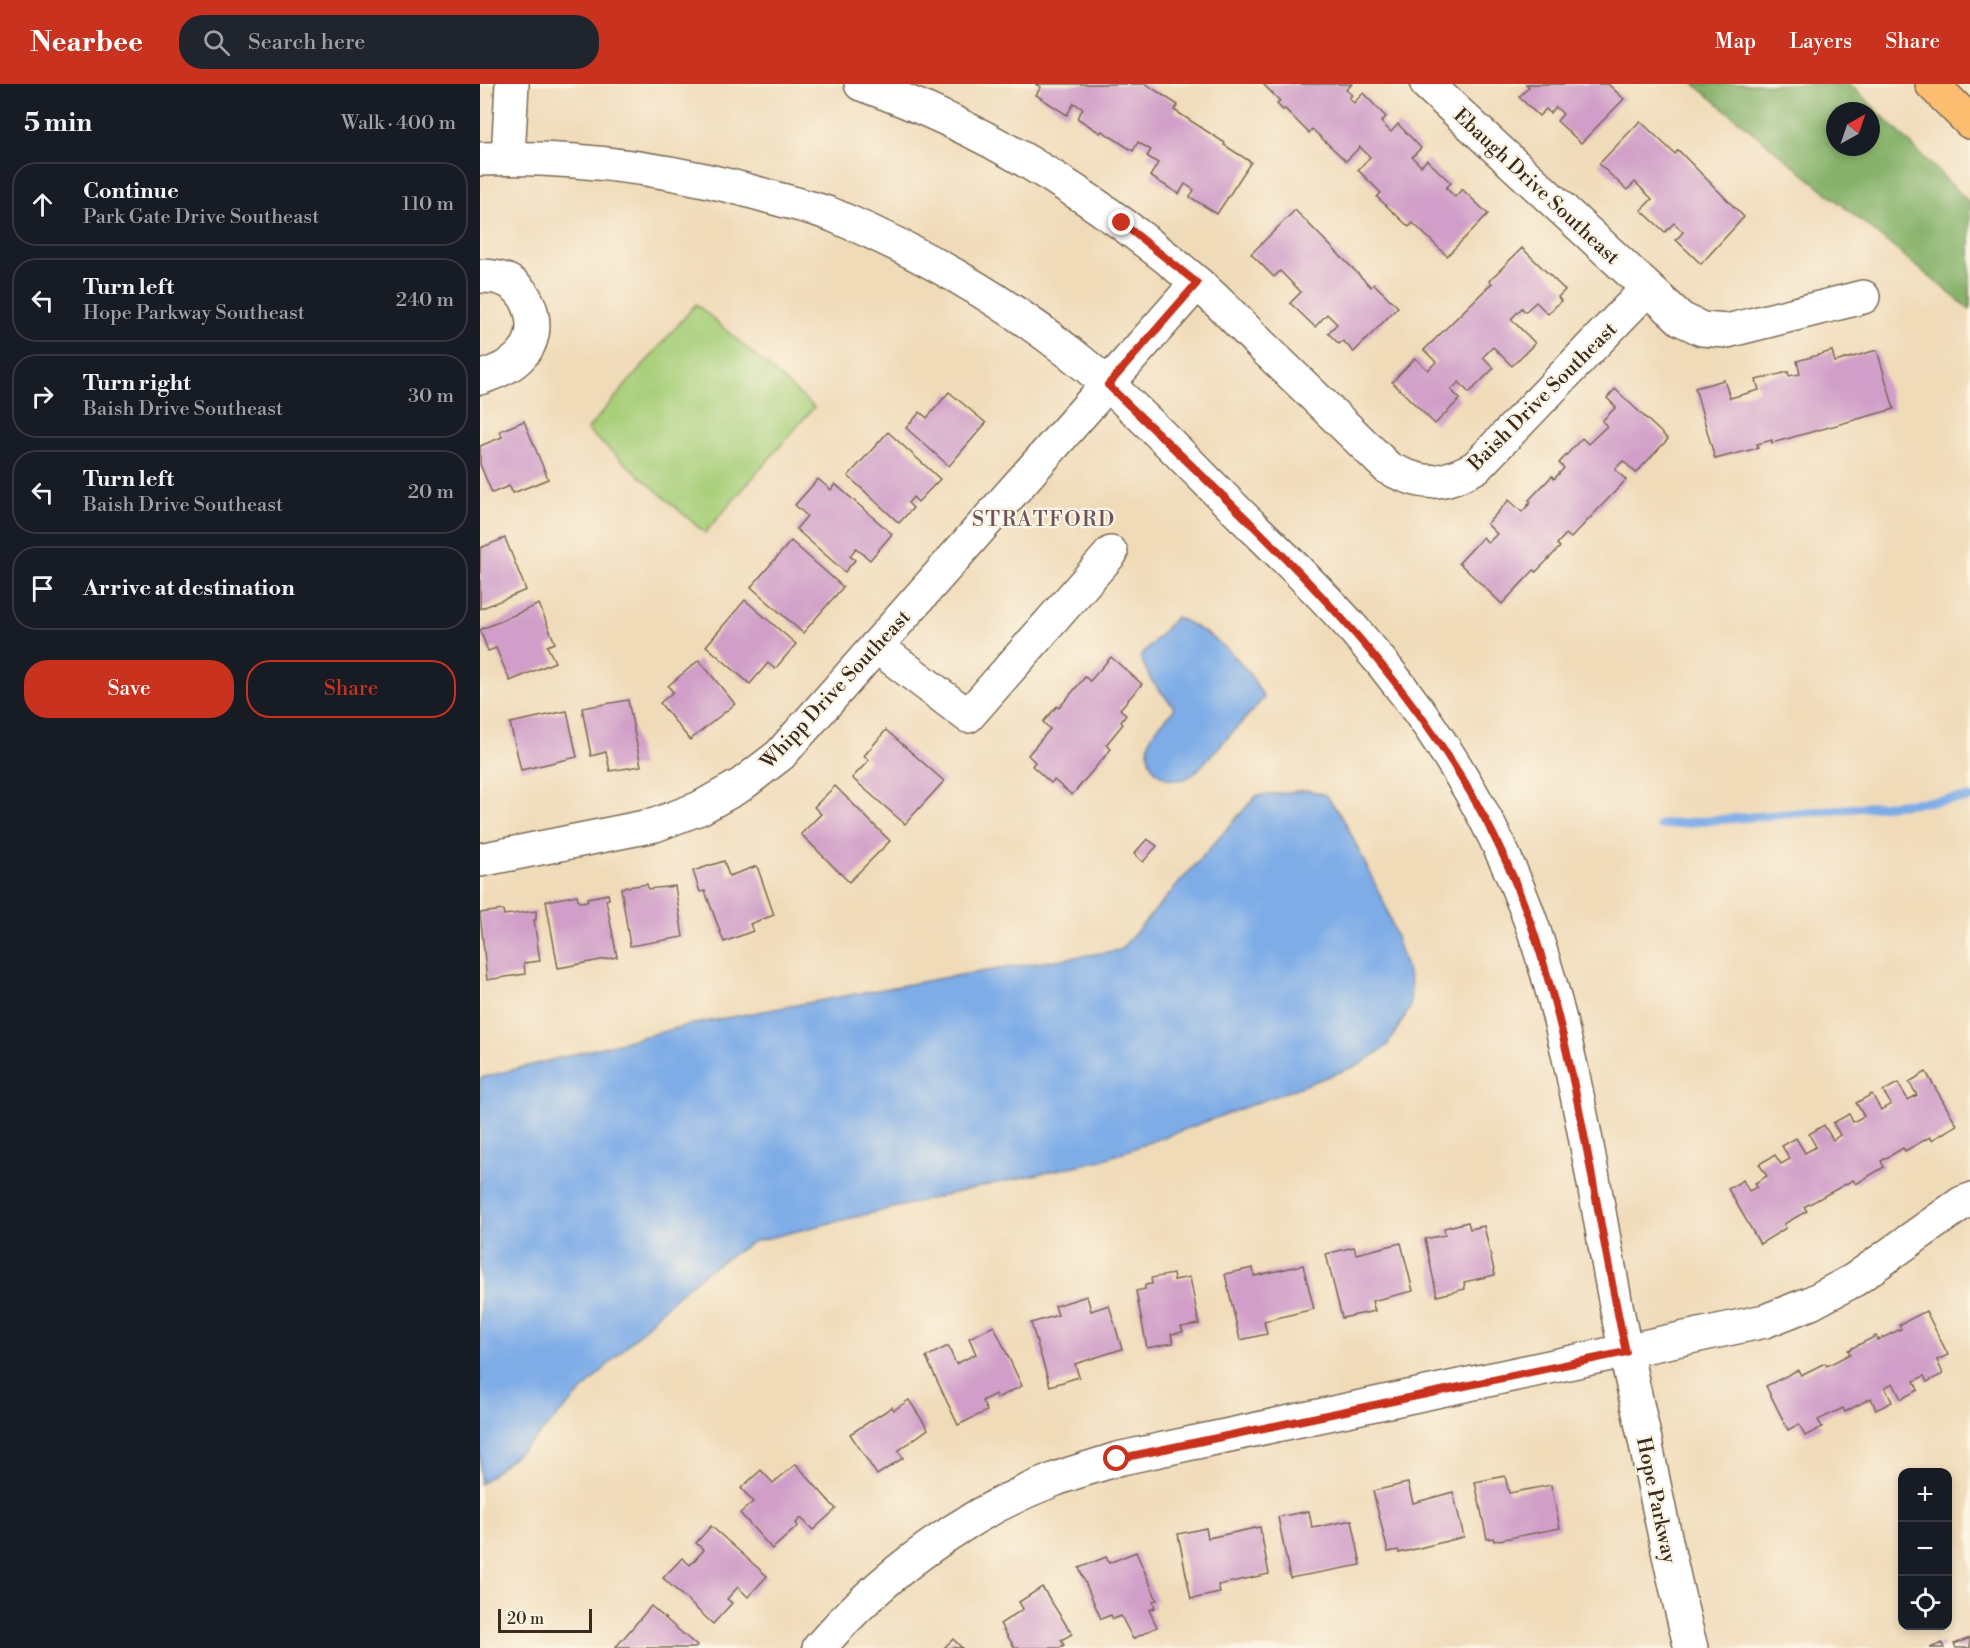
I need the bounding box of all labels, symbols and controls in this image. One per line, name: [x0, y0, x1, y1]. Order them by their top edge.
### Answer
search box: [179, 15, 599, 69]
text: Nearbee: [30, 25, 143, 60]
icon: search: [200, 26, 233, 59]
text: Search here: [248, 29, 365, 56]
text: Map: [1715, 29, 1756, 55]
text: Layers: [1789, 29, 1852, 55]
text: Share: [1885, 29, 1940, 55]
north arrow: [1826, 102, 1880, 156]
street label: Ebaugh Drive Southeast: [1448, 104, 1624, 270]
text: 5 min: [24, 107, 92, 139]
text: Walk · 400 m: [341, 111, 456, 136]
text: Continue: [83, 178, 179, 205]
icon: ahead: [26, 188, 59, 221]
text: 110 m: [402, 192, 454, 217]
text: Park Gate Drive Southeast: [83, 205, 319, 230]
route end: [1108, 209, 1134, 235]
text: Turn left: [83, 274, 174, 301]
icon: left: [26, 284, 59, 317]
text: 240 m: [396, 288, 454, 313]
text: Hope Parkway Southeast: [83, 301, 305, 326]
street label: Baish Drive Southeast: [1463, 317, 1623, 477]
text: Turn right: [83, 370, 191, 397]
icon: right: [26, 380, 59, 413]
text: 30 m: [408, 384, 454, 409]
text: Baish Drive Southeast: [83, 397, 283, 422]
text: Turn left: [83, 466, 174, 493]
icon: left: [26, 476, 59, 509]
text: 20 m: [408, 480, 454, 505]
text: Baish Drive Southeast: [83, 493, 283, 518]
district label: STRATFORD: [972, 507, 1116, 533]
icon: arrive: [26, 572, 59, 605]
text: Arrive at destination: [83, 575, 295, 602]
street label: Whipp Drive Southeast: [755, 605, 916, 776]
button: Save: [24, 660, 234, 718]
button: Share: [246, 660, 456, 718]
street label: Hope Parkway: [1630, 1435, 1681, 1566]
route start: [1103, 1445, 1129, 1471]
map controls: [1898, 1468, 1952, 1630]
button: +: [1898, 1468, 1952, 1522]
button: −: [1898, 1522, 1952, 1576]
button: locate: [1898, 1576, 1952, 1630]
scale bar: [498, 1606, 592, 1634]
text: 20 m: [507, 1609, 544, 1629]

